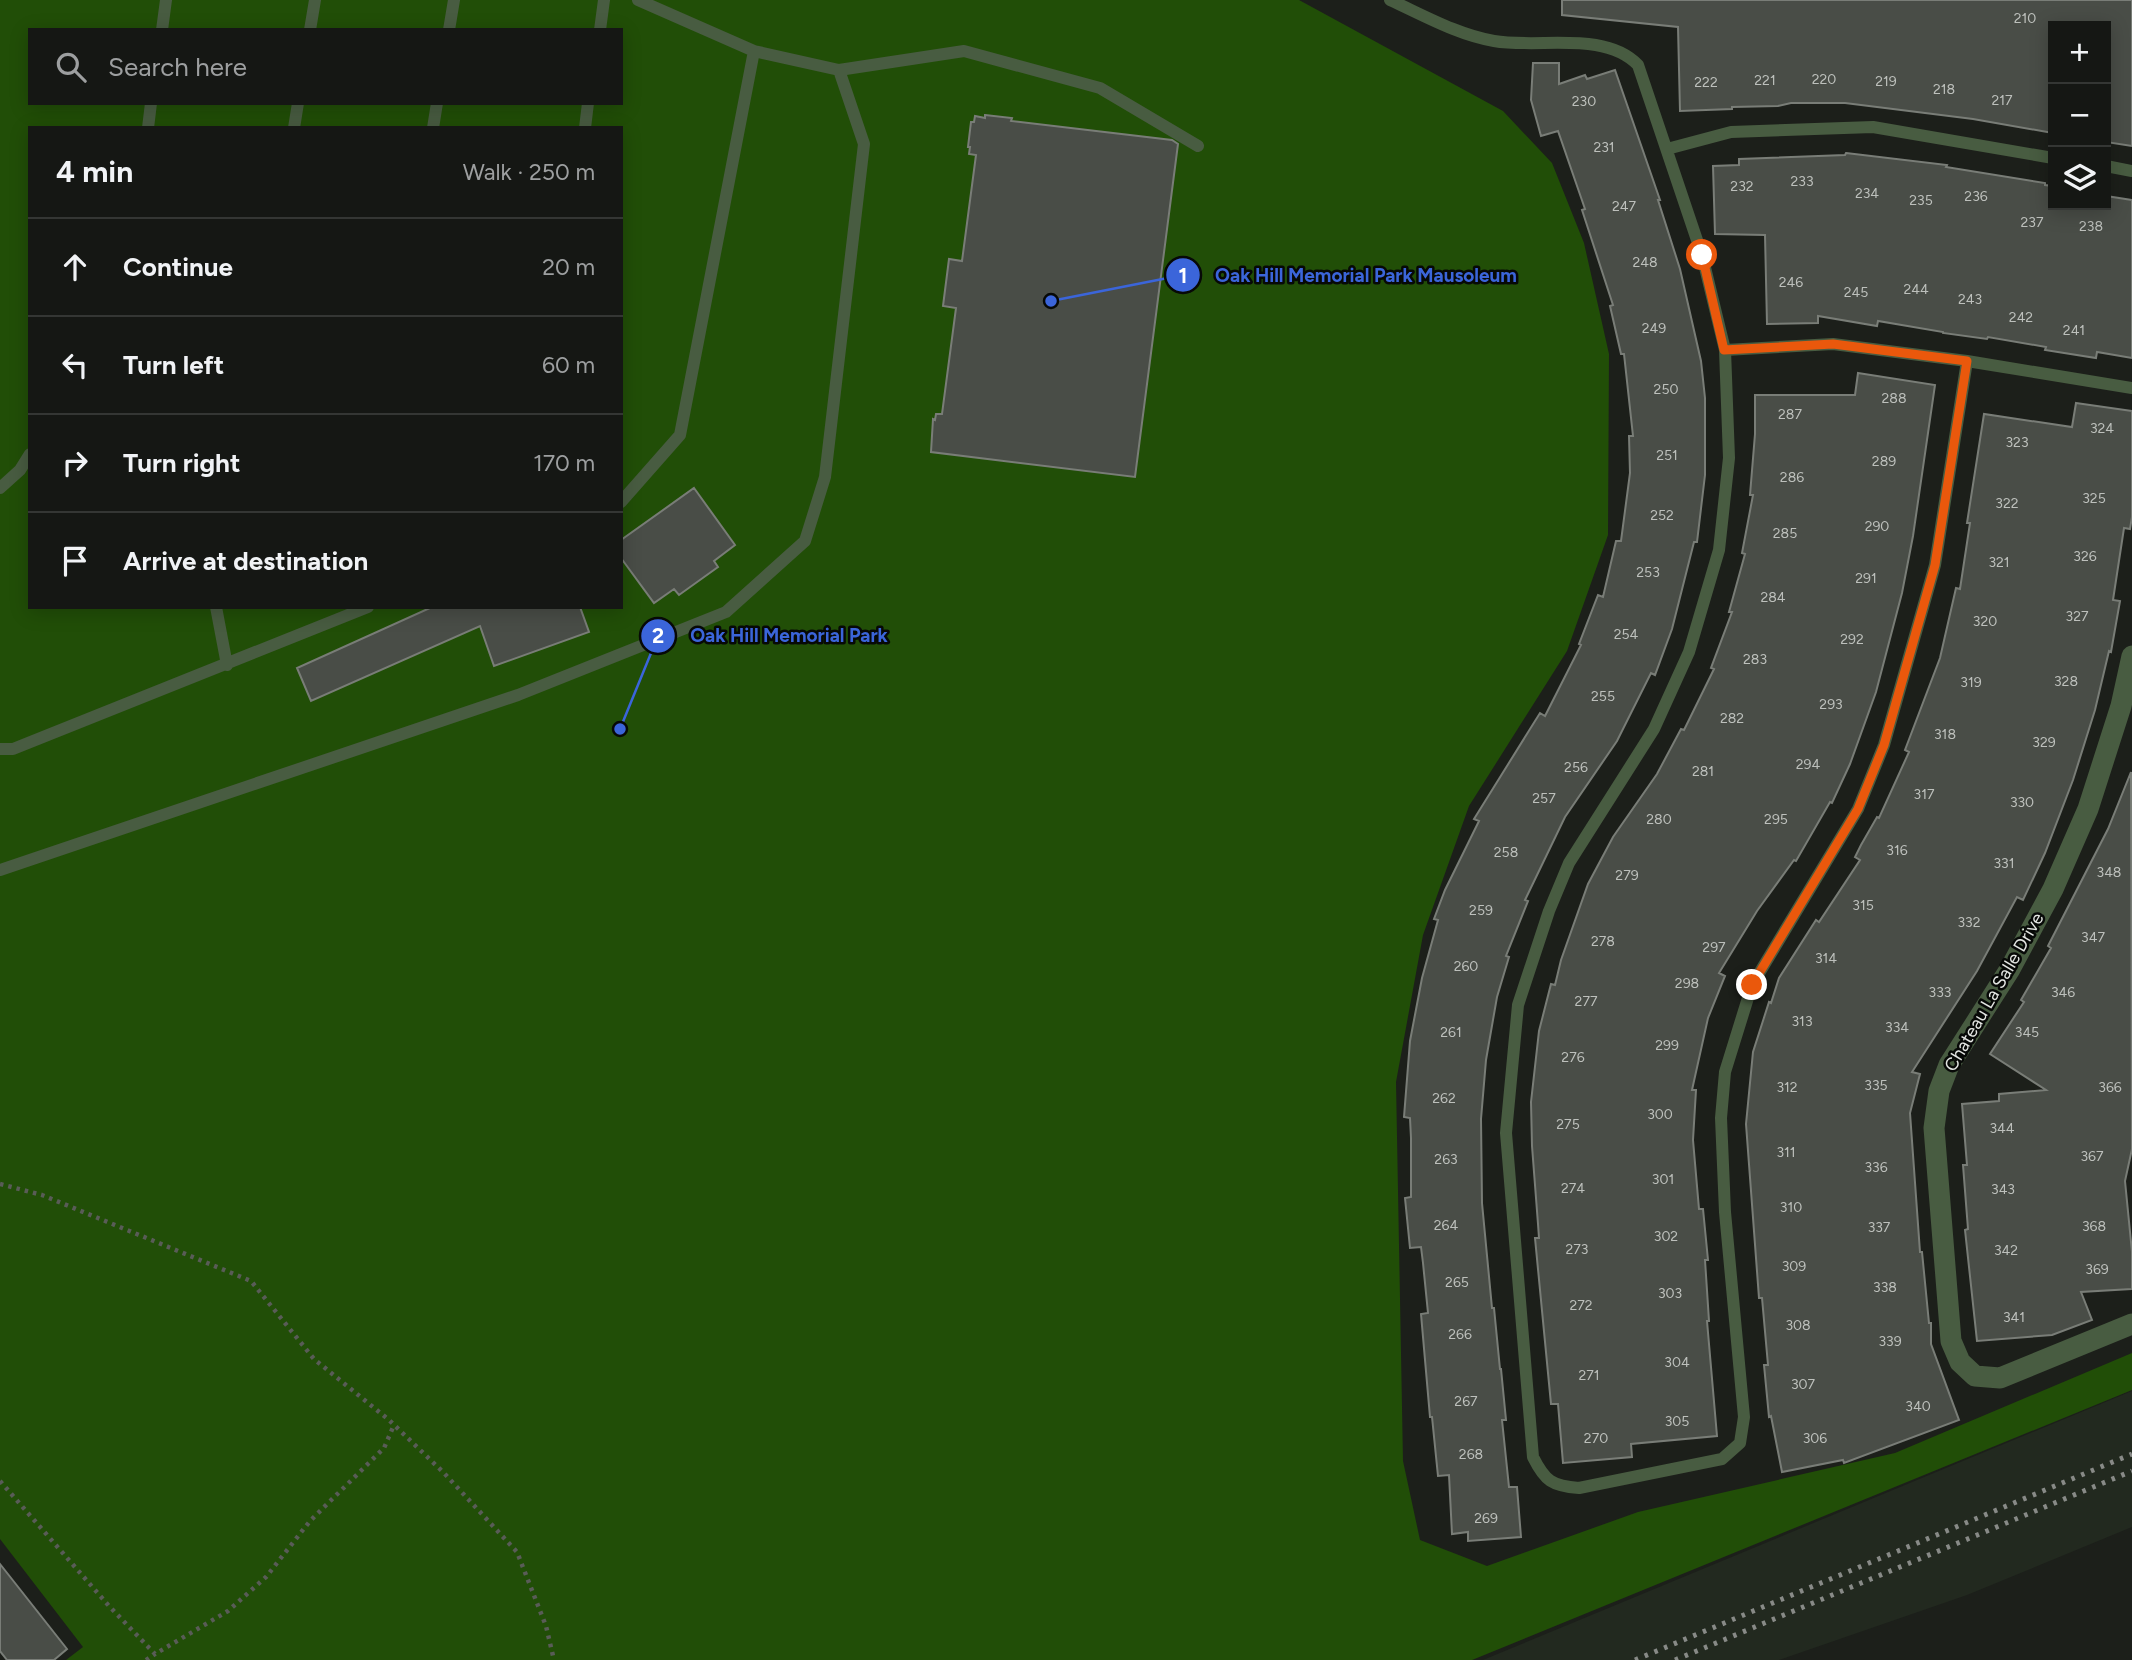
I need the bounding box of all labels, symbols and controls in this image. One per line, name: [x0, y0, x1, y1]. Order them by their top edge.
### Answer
house number: 210: [2014, 10, 2036, 27]
map controls: [2048, 21, 2111, 210]
button: +: [2048, 21, 2111, 84]
search box: [28, 28, 623, 105]
icon: search: [52, 48, 90, 86]
text: Search here: [108, 51, 247, 83]
house number: 220: [1812, 71, 1836, 88]
house number: 221: [1754, 72, 1776, 89]
house number: 219: [1875, 73, 1897, 90]
house number: 222: [1694, 74, 1718, 91]
house number: 218: [1933, 81, 1955, 98]
button: −: [2048, 84, 2111, 147]
house number: 217: [1991, 92, 2013, 109]
house number: 230: [1572, 93, 1596, 110]
house number: 231: [1593, 139, 1615, 156]
button: layers: [2048, 147, 2111, 210]
text: 4 min: [56, 153, 133, 190]
text: Walk · 250 m: [463, 158, 595, 186]
house number: 233: [1790, 173, 1814, 190]
house number: 232: [1730, 178, 1754, 195]
house number: 234: [1855, 185, 1879, 202]
house number: 236: [1964, 188, 1988, 205]
house number: 235: [1909, 192, 1933, 209]
house number: 247: [1612, 198, 1636, 215]
house number: 237: [2021, 214, 2044, 231]
house number: 238: [2079, 218, 2103, 235]
route start: [1686, 239, 1717, 270]
icon: ahead: [56, 248, 94, 286]
text: Continue: [123, 251, 233, 283]
text: 20 m: [542, 253, 595, 281]
house number: 248: [1632, 254, 1658, 271]
callout: Oak Hill Memorial Park Mausoleum: [1166, 255, 1530, 295]
text: 1: [1179, 263, 1187, 288]
text: Oak Hill Memorial Park Mausoleum: [1215, 264, 1517, 287]
house number: 246: [1779, 274, 1803, 291]
house number: 244: [1903, 281, 1929, 298]
house number: 245: [1844, 284, 1868, 301]
house number: 243: [1958, 291, 1982, 308]
house number: 242: [2009, 309, 2033, 326]
house number: 249: [1642, 320, 1666, 337]
house number: 241: [2063, 322, 2085, 339]
icon: left: [56, 346, 94, 384]
text: Turn left: [123, 349, 224, 381]
text: 60 m: [542, 351, 595, 379]
house number: 250: [1654, 381, 1678, 398]
house number: 288: [1881, 390, 1907, 407]
house number: 287: [1778, 406, 1802, 423]
house number: 324: [2090, 420, 2114, 437]
house number: 323: [2005, 434, 2029, 451]
icon: right: [56, 444, 94, 482]
text: Turn right: [123, 447, 240, 479]
house number: 251: [1656, 447, 1678, 464]
text: 170 m: [533, 449, 595, 477]
house number: 289: [1872, 453, 1896, 470]
house number: 286: [1780, 469, 1804, 486]
house number: 325: [2082, 490, 2106, 507]
house number: 322: [1995, 495, 2019, 512]
house number: 252: [1650, 507, 1674, 524]
house number: 290: [1865, 518, 1889, 535]
house number: 285: [1773, 525, 1797, 542]
icon: arrive: [56, 542, 94, 580]
text: Arrive at destination: [123, 545, 368, 577]
house number: 326: [2073, 548, 2097, 565]
house number: 321: [1988, 554, 2010, 571]
house number: 253: [1636, 564, 1660, 581]
house number: 291: [1855, 570, 1877, 587]
house number: 284: [1760, 589, 1786, 606]
house number: 327: [2066, 608, 2089, 625]
house number: 320: [1973, 613, 1997, 630]
callout: Oak Hill Memorial Park: [641, 616, 901, 656]
text: 2: [652, 623, 664, 648]
text: Oak Hill Memorial Park: [690, 624, 889, 647]
house number: 254: [1614, 626, 1639, 643]
house number: 292: [1840, 631, 1864, 648]
house number: 283: [1743, 651, 1767, 668]
house number: 328: [2054, 673, 2078, 690]
house number: 319: [1960, 674, 1982, 691]
house number: 255: [1591, 688, 1615, 705]
house number: 293: [1819, 696, 1843, 713]
house number: 282: [1720, 710, 1744, 727]
house number: 318: [1934, 726, 1956, 743]
house number: 329: [2032, 734, 2056, 751]
house number: 294: [1796, 756, 1821, 773]
house number: 256: [1564, 759, 1588, 776]
house number: 281: [1692, 763, 1714, 780]
house number: 317: [1914, 786, 1935, 803]
house number: 257: [1532, 790, 1556, 807]
house number: 330: [2010, 794, 2034, 811]
house number: 280: [1646, 811, 1672, 828]
house number: 295: [1764, 811, 1788, 828]
house number: 316: [1886, 842, 1908, 859]
house number: 258: [1494, 844, 1518, 861]
house number: 331: [1993, 855, 2015, 872]
house number: 348: [2097, 864, 2121, 881]
house number: 279: [1615, 867, 1639, 884]
house number: 315: [1852, 897, 1874, 914]
house number: 259: [1469, 902, 1493, 919]
street label: Chateau La Salle Drive: [1940, 909, 2048, 1075]
house number: 332: [1957, 914, 1981, 931]
house number: 347: [2081, 929, 2105, 946]
house number: 278: [1591, 933, 1615, 950]
house number: 297: [1702, 939, 1726, 956]
house number: 314: [1815, 950, 1837, 967]
house number: 260: [1454, 958, 1478, 975]
route end: [1736, 969, 1767, 1000]
house number: 298: [1675, 975, 1699, 992]
house number: 333: [1929, 984, 1951, 1001]
house number: 346: [2051, 984, 2075, 1001]
house number: 277: [1575, 993, 1598, 1010]
house number: 313: [1791, 1013, 1813, 1030]
house number: 334: [1885, 1019, 1909, 1036]
house number: 261: [1440, 1024, 1462, 1041]
house number: 345: [2015, 1024, 2039, 1041]
house number: 299: [1655, 1037, 1679, 1054]
house number: 276: [1561, 1049, 1585, 1066]
house number: 335: [1864, 1077, 1888, 1094]
house number: 312: [1776, 1079, 1798, 1096]
house number: 366: [2098, 1079, 2122, 1096]
house number: 262: [1432, 1090, 1456, 1107]
house number: 300: [1647, 1106, 1673, 1123]
house number: 275: [1556, 1116, 1580, 1133]
house number: 344: [1989, 1120, 2015, 1137]
house number: 311: [1776, 1144, 1796, 1161]
house number: 367: [2080, 1148, 2104, 1165]
house number: 263: [1434, 1151, 1458, 1168]
house number: 336: [1864, 1159, 1888, 1176]
house number: 301: [1652, 1171, 1674, 1188]
house number: 274: [1561, 1180, 1585, 1197]
house number: 343: [1991, 1181, 2015, 1198]
house number: 310: [1780, 1199, 1802, 1216]
house number: 264: [1434, 1217, 1459, 1234]
house number: 368: [2082, 1218, 2106, 1235]
house number: 337: [1868, 1219, 1891, 1236]
house number: 302: [1654, 1228, 1678, 1245]
house number: 273: [1566, 1241, 1588, 1258]
house number: 342: [1994, 1242, 2018, 1259]
house number: 309: [1782, 1258, 1806, 1275]
house number: 369: [2085, 1261, 2109, 1278]
house number: 265: [1445, 1274, 1469, 1291]
house number: 338: [1873, 1279, 1897, 1296]
house number: 303: [1658, 1285, 1682, 1302]
house number: 272: [1569, 1297, 1593, 1314]
house number: 341: [2003, 1309, 2025, 1326]
house number: 308: [1785, 1317, 1811, 1334]
house number: 266: [1448, 1326, 1472, 1343]
house number: 339: [1878, 1333, 1902, 1350]
house number: 304: [1664, 1354, 1690, 1371]
house number: 271: [1578, 1367, 1600, 1384]
house number: 307: [1791, 1376, 1816, 1393]
house number: 267: [1454, 1393, 1478, 1410]
house number: 340: [1905, 1398, 1931, 1415]
house number: 305: [1665, 1413, 1689, 1430]
house number: 270: [1584, 1430, 1608, 1447]
house number: 306: [1803, 1430, 1827, 1447]
house number: 268: [1459, 1446, 1483, 1463]
house number: 269: [1474, 1510, 1498, 1527]

